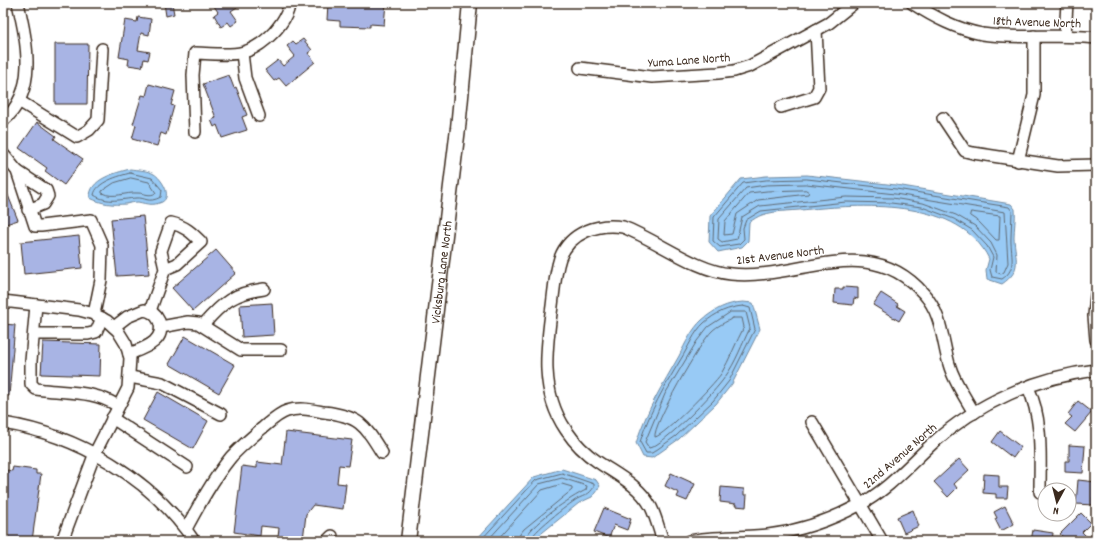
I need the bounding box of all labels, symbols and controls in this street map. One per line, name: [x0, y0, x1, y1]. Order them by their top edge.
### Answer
street label: 18th Avenue North: [993, 12, 1081, 35]
street label: Yuma Lane North: [647, 49, 731, 74]
street label: Vicksburg Lane North: [427, 220, 459, 325]
street label: 21st Avenue North: [735, 242, 825, 271]
street label: 22nd Avenue North: [859, 419, 942, 494]
north arrow: [1037, 482, 1077, 522]
text: N: [1052, 502, 1060, 518]

